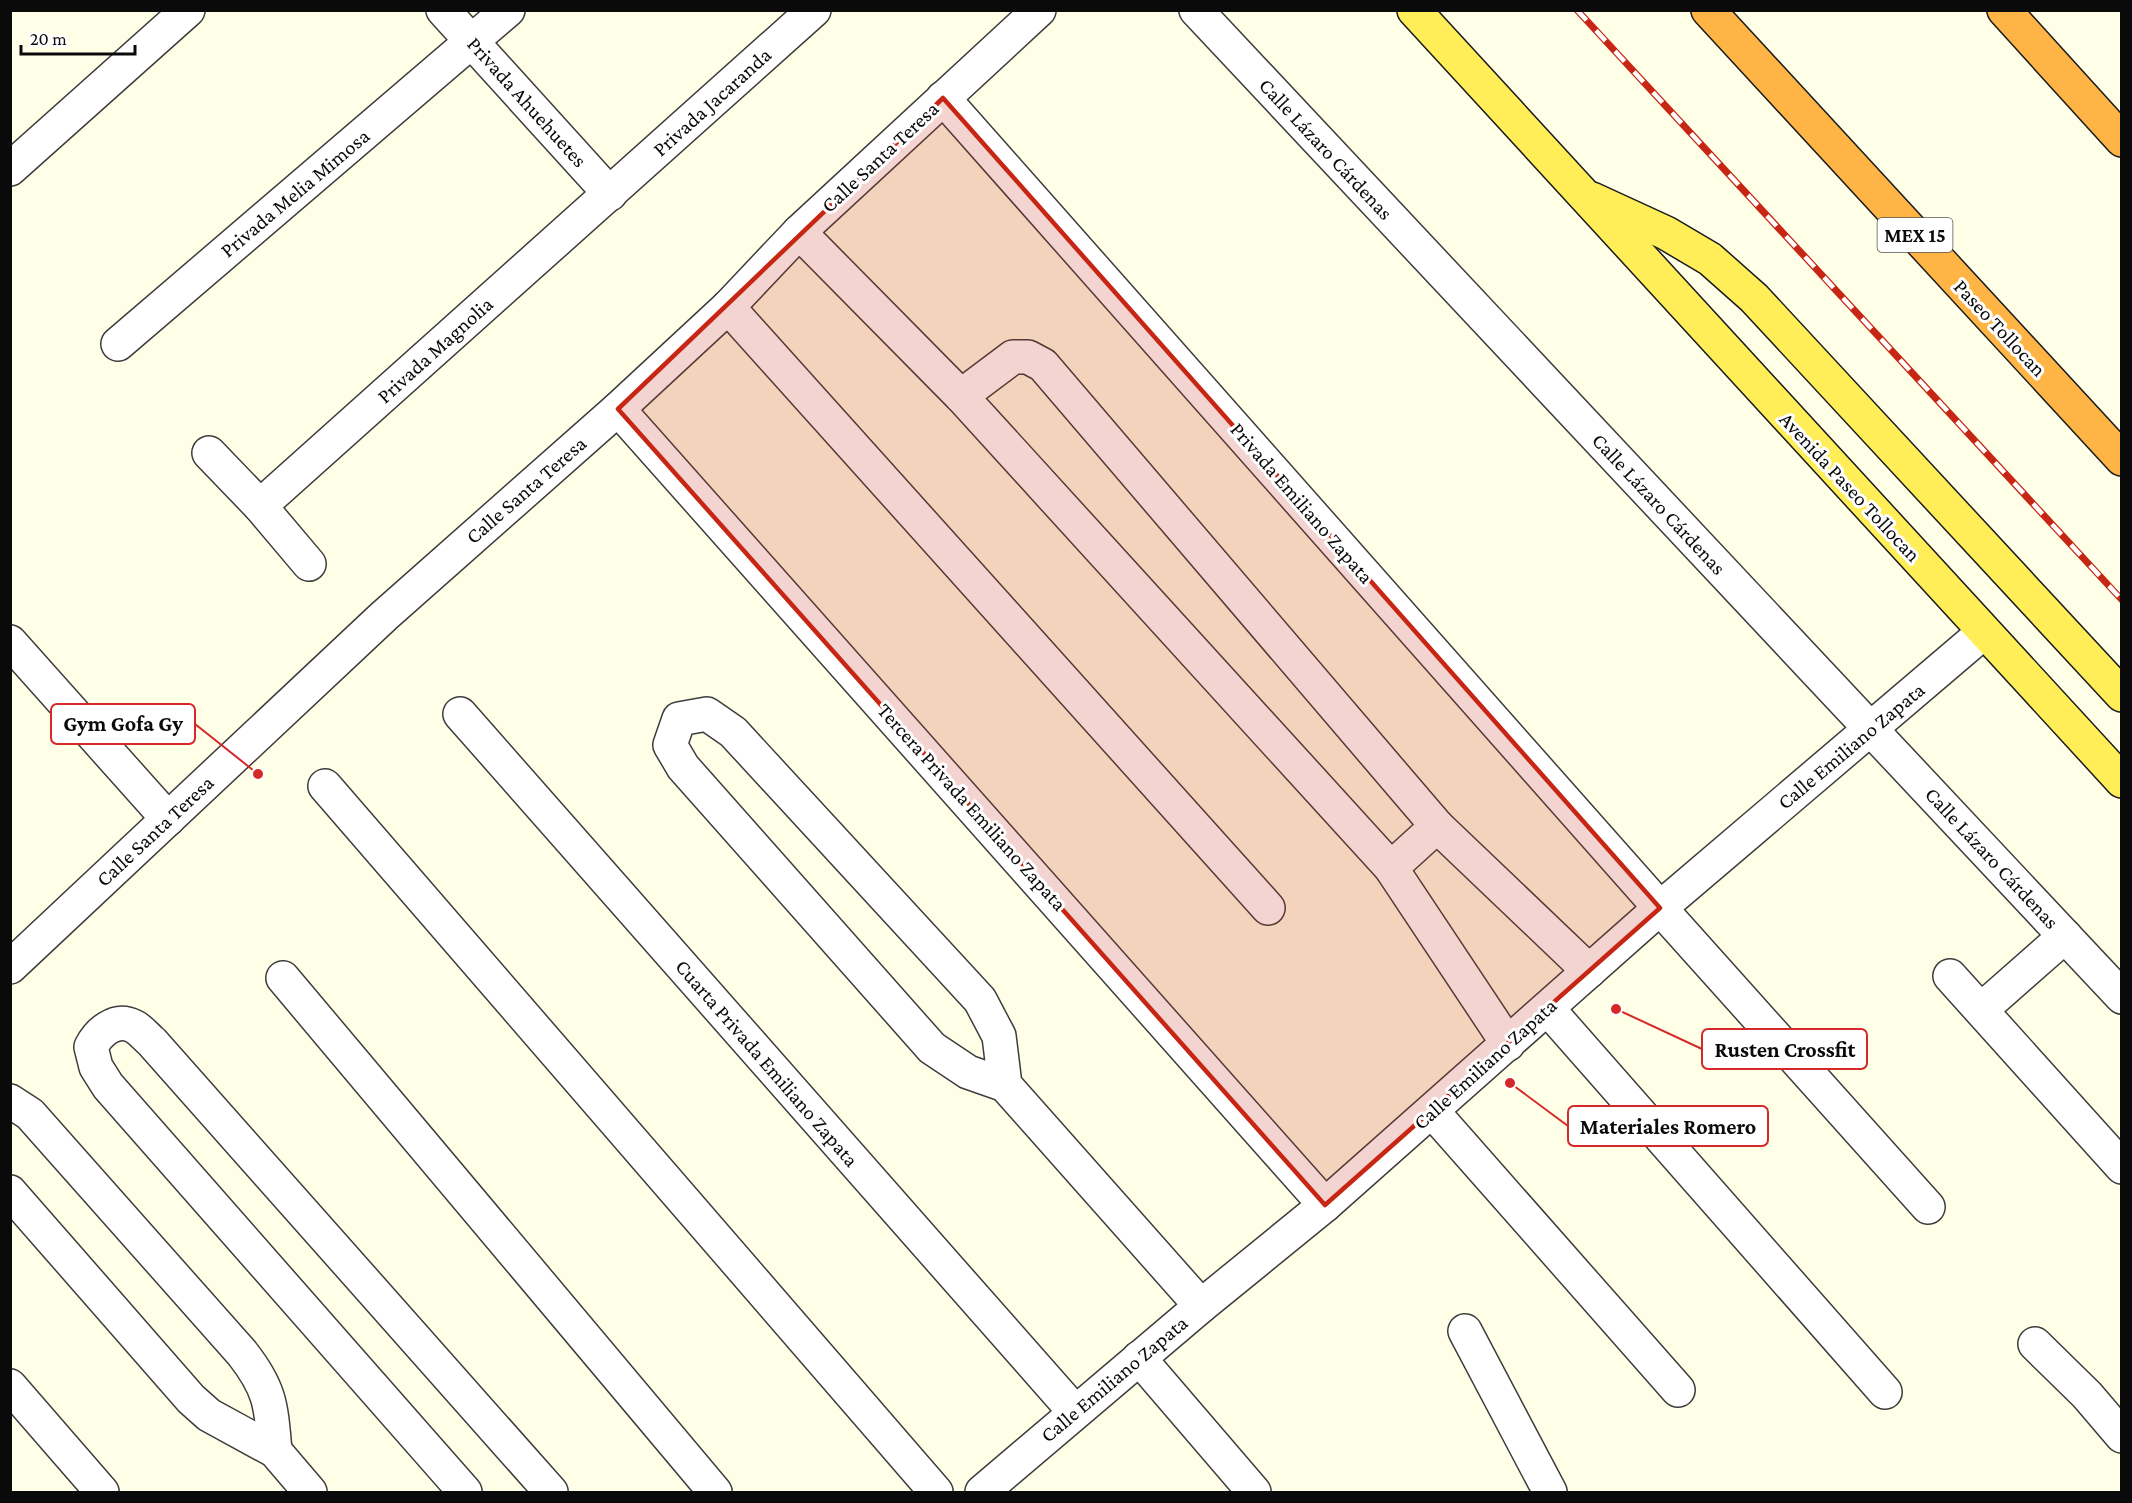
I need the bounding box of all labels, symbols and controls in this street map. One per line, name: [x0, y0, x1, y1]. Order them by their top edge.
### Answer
scale bar: [21, 18, 135, 56]
text: 20 m: [30, 29, 67, 49]
street label: Privada Ahuehuetes: [462, 32, 592, 172]
street label: Privada Jacaranda: [648, 42, 776, 161]
street label: Calle Lázaro Cárdenas: [1254, 73, 1398, 225]
street label: Calle Santa Teresa: [816, 96, 944, 217]
street label: Privada Melia Mimosa: [216, 124, 375, 262]
road number: MEX 15: [1878, 218, 1952, 252]
street label: Paseo Tollocan: [1949, 274, 2051, 382]
street label: Privada Magnolia: [372, 292, 498, 408]
street label: Avenida Paseo Tollocan: [1774, 407, 1926, 567]
street label: Privada Emiliano Zapata: [1226, 418, 1379, 589]
street label: Calle Lázaro Cárdenas: [1587, 428, 1731, 580]
street label: Calle Santa Teresa: [461, 431, 591, 549]
street label: Calle Emiliano Zapata: [1773, 677, 1930, 814]
street label: Tercera Privada Emiliano Zapata: [872, 698, 1072, 916]
callout: Gym Gofa Gy: [51, 704, 195, 744]
text: Gym Gofa Gy: [63, 711, 183, 736]
street label: Calle Santa Teresa: [91, 770, 219, 891]
street label: Calle Lázaro Cárdenas: [1920, 782, 2064, 934]
street label: Cuarta Privada Emiliano Zapata: [670, 954, 864, 1172]
street label: Calle Emiliano Zapata: [1408, 993, 1562, 1135]
callout: Rusten Crossfit: [1702, 1029, 1867, 1069]
text: Rusten Crossfit: [1714, 1037, 1857, 1062]
callout: Materiales Romero: [1568, 1106, 1768, 1146]
text: Materiales Romero: [1580, 1114, 1756, 1139]
street label: Calle Emiliano Zapata: [1036, 1310, 1193, 1447]

